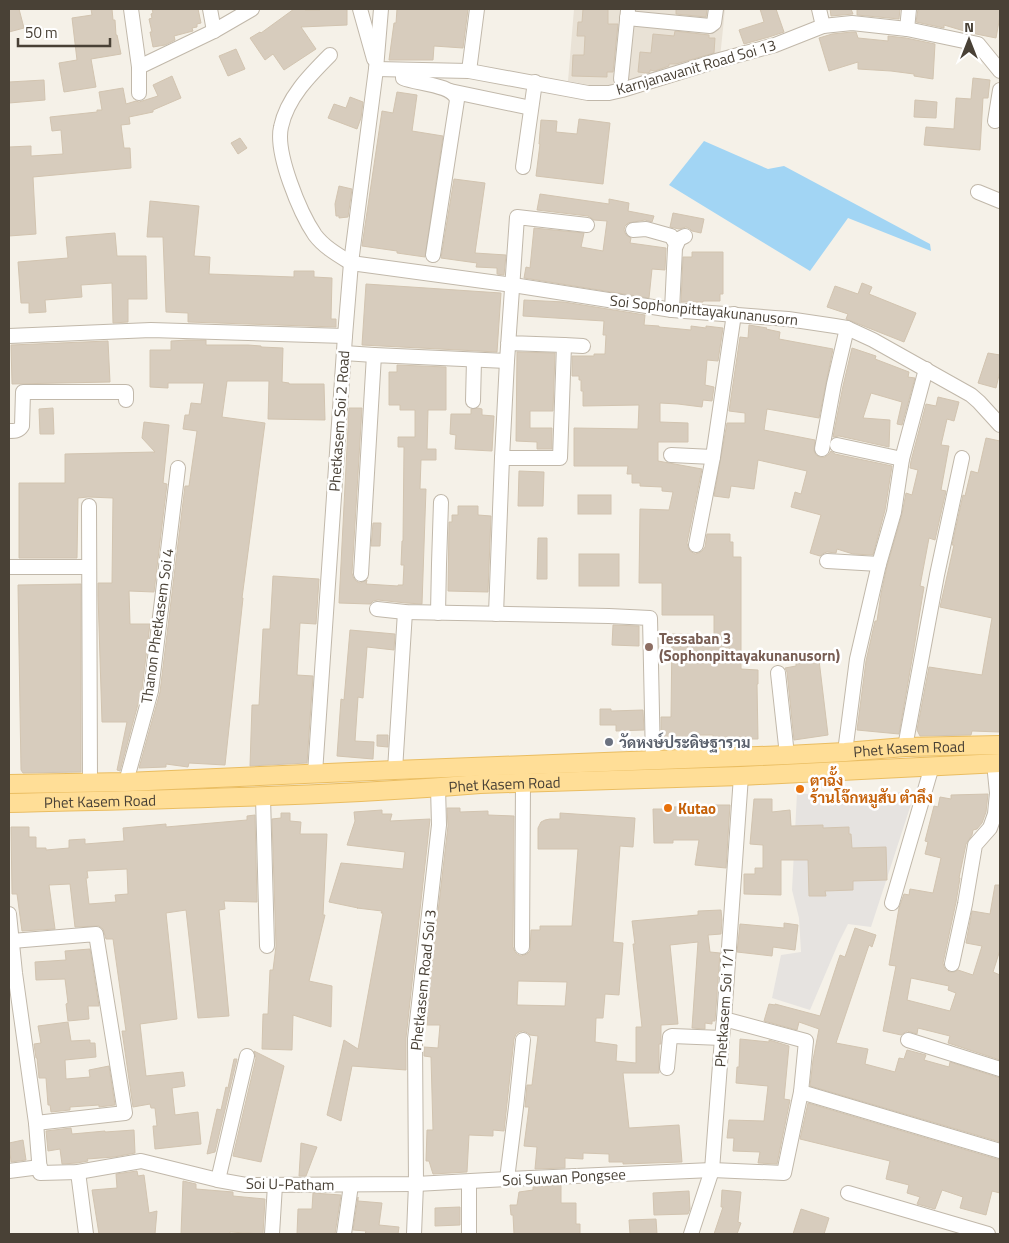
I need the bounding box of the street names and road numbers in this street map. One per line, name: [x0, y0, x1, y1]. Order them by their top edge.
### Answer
street label: Karnjanavanit Road Soi 13: [613, 33, 779, 101]
street label: Soi Sophonpittayakunanusorn: [609, 289, 799, 331]
street label: Phetkasem Soi 2 Road: [323, 350, 355, 492]
street label: Thanon Phetkasem Soi 4: [135, 547, 179, 705]
street label: Phet Kasem Road: [852, 734, 965, 763]
street label: Phet Kasem Road: [448, 770, 561, 798]
street label: Phet Kasem Road: [44, 788, 156, 814]
street label: Phetkasem Road Soi 3: [404, 908, 442, 1052]
street label: Phetkasem Soi 1/1: [708, 946, 740, 1068]
street label: Soi Suwan Pongsee: [502, 1162, 626, 1192]
street label: Soi U-Patham: [246, 1172, 334, 1196]

